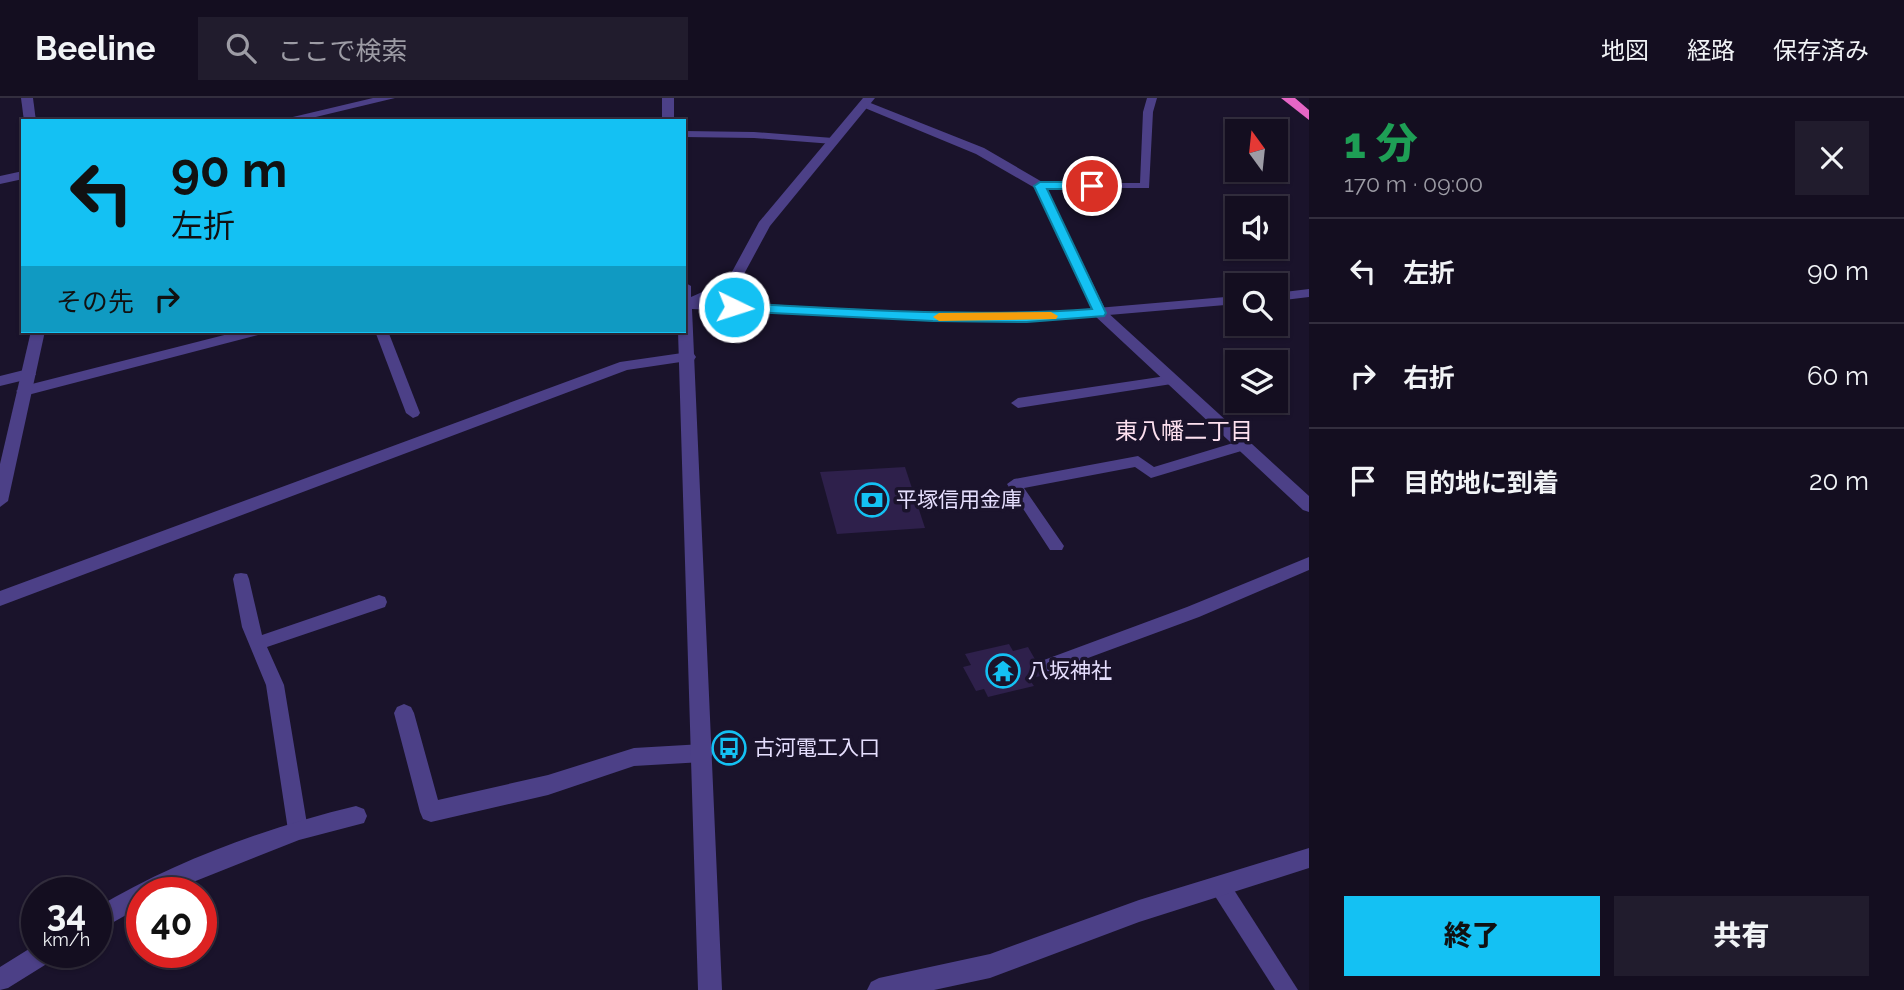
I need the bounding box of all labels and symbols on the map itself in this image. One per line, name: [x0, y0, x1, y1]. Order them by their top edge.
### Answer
north arrow: [1225, 119, 1288, 182]
pin: [1062, 156, 1122, 216]
position arrow: [697, 270, 771, 344]
district label: 東八幡二丁目: [1115, 417, 1253, 444]
bank icon: 平塚信用金庫: [853, 481, 891, 519]
place label: 平塚信用金庫: [896, 487, 1022, 512]
temple icon: 八坂神社: [984, 652, 1022, 690]
place label: 八坂神社: [1028, 658, 1112, 683]
bus stop icon: 古河電工入口: [710, 729, 748, 767]
place label: 古河電工入口: [754, 735, 880, 760]
speed limit sign: 40: [126, 877, 217, 968]

